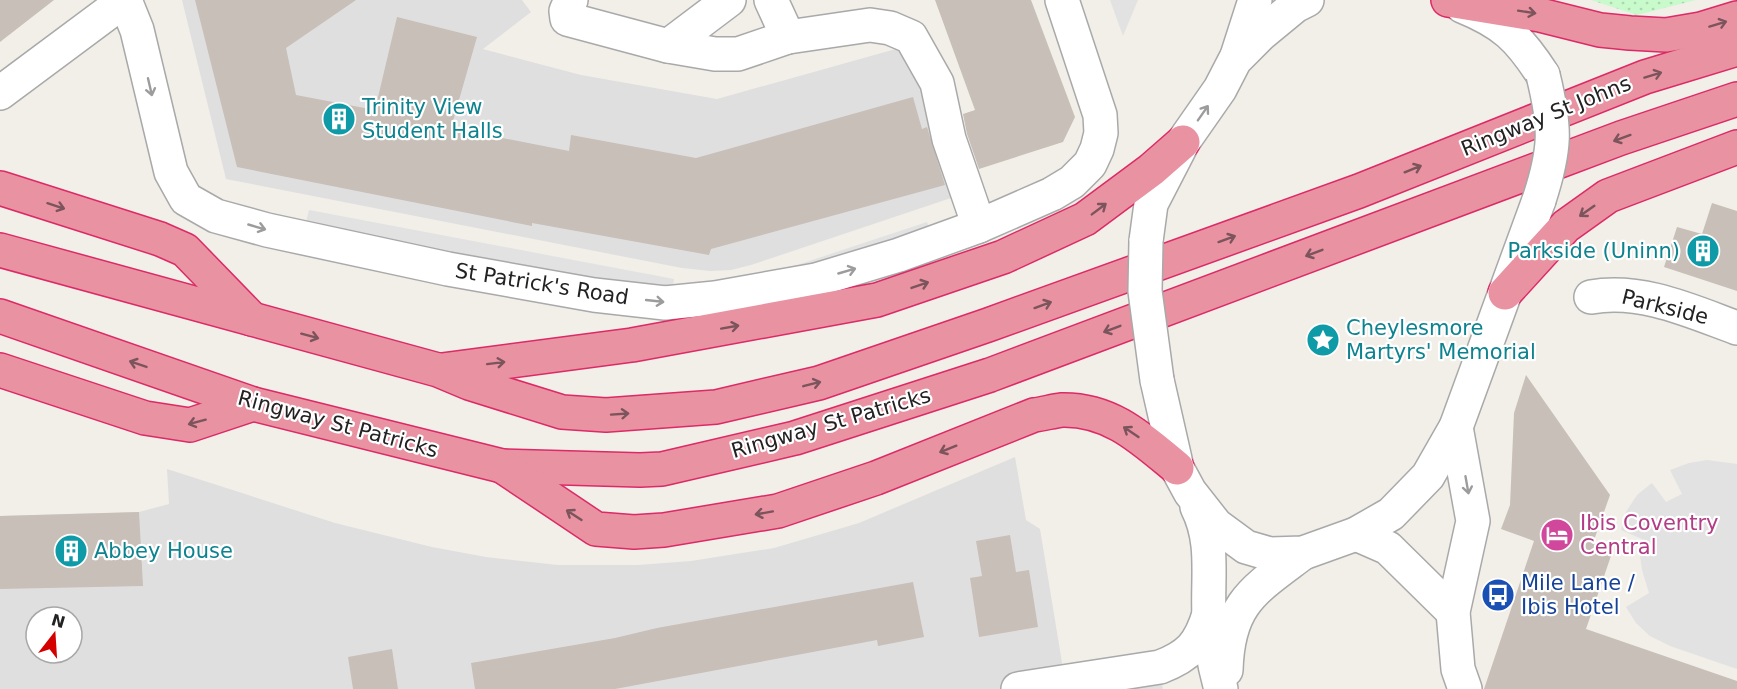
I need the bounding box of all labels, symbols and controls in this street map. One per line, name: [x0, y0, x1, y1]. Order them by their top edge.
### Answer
one-way arrow: [1516, 7, 1536, 18]
one-way arrow: [1708, 18, 1727, 29]
one-way arrow: [1643, 68, 1662, 79]
street label: Ringway St Johns: [1458, 71, 1634, 161]
one-way arrow: [145, 77, 157, 96]
place label: Trinity View Student Halls: [361, 95, 503, 143]
building icon: Trinity View Student Halls: [321, 101, 357, 137]
one-way arrow: [1197, 106, 1209, 122]
one-way arrow: [1613, 134, 1632, 145]
one-way arrow: [1403, 163, 1422, 174]
one-way arrow: [46, 201, 65, 212]
one-way arrow: [1090, 203, 1106, 215]
one-way arrow: [1579, 205, 1596, 217]
one-way arrow: [247, 222, 266, 233]
one-way arrow: [1217, 232, 1236, 243]
building icon: Parkside (Uninn): [1685, 233, 1721, 269]
place label: Parkside (Uninn): [1507, 239, 1680, 263]
one-way arrow: [1305, 248, 1324, 259]
street label: St Patrick's Road: [454, 258, 630, 310]
one-way arrow: [837, 265, 856, 276]
one-way arrow: [910, 279, 929, 290]
street label: Parkside: [1619, 285, 1711, 329]
one-way arrow: [644, 296, 664, 307]
one-way arrow: [1034, 299, 1052, 310]
place label: Cheylesmore Martyrs' Memorial: [1346, 316, 1536, 364]
one-way arrow: [719, 321, 739, 332]
place icon: Cheylesmore Martyrs' Memorial: [1305, 322, 1341, 358]
one-way arrow: [1103, 324, 1122, 335]
one-way arrow: [300, 331, 319, 342]
one-way arrow: [129, 358, 148, 369]
one-way arrow: [485, 358, 505, 369]
one-way arrow: [803, 378, 822, 390]
street label: Ringway St Patricks: [728, 383, 934, 463]
street label: Ringway St Patricks: [235, 386, 441, 462]
one-way arrow: [610, 408, 630, 419]
one-way arrow: [188, 416, 207, 428]
one-way arrow: [1124, 426, 1140, 438]
one-way arrow: [939, 444, 958, 455]
one-way arrow: [1461, 474, 1472, 494]
one-way arrow: [755, 508, 774, 519]
one-way arrow: [566, 509, 583, 522]
place label: Ibis Coventry Central: [1580, 511, 1718, 559]
hotel icon: Ibis Coventry Central: [1539, 517, 1575, 553]
building icon: Abbey House: [53, 533, 89, 569]
place label: Abbey House: [94, 539, 233, 563]
place label: Mile Lane / Ibis Hotel: [1521, 571, 1636, 619]
bus stop icon: Mile Lane / Ibis Hotel: [1480, 577, 1516, 613]
north arrow: [24, 605, 84, 665]
text: N: [49, 610, 67, 632]

